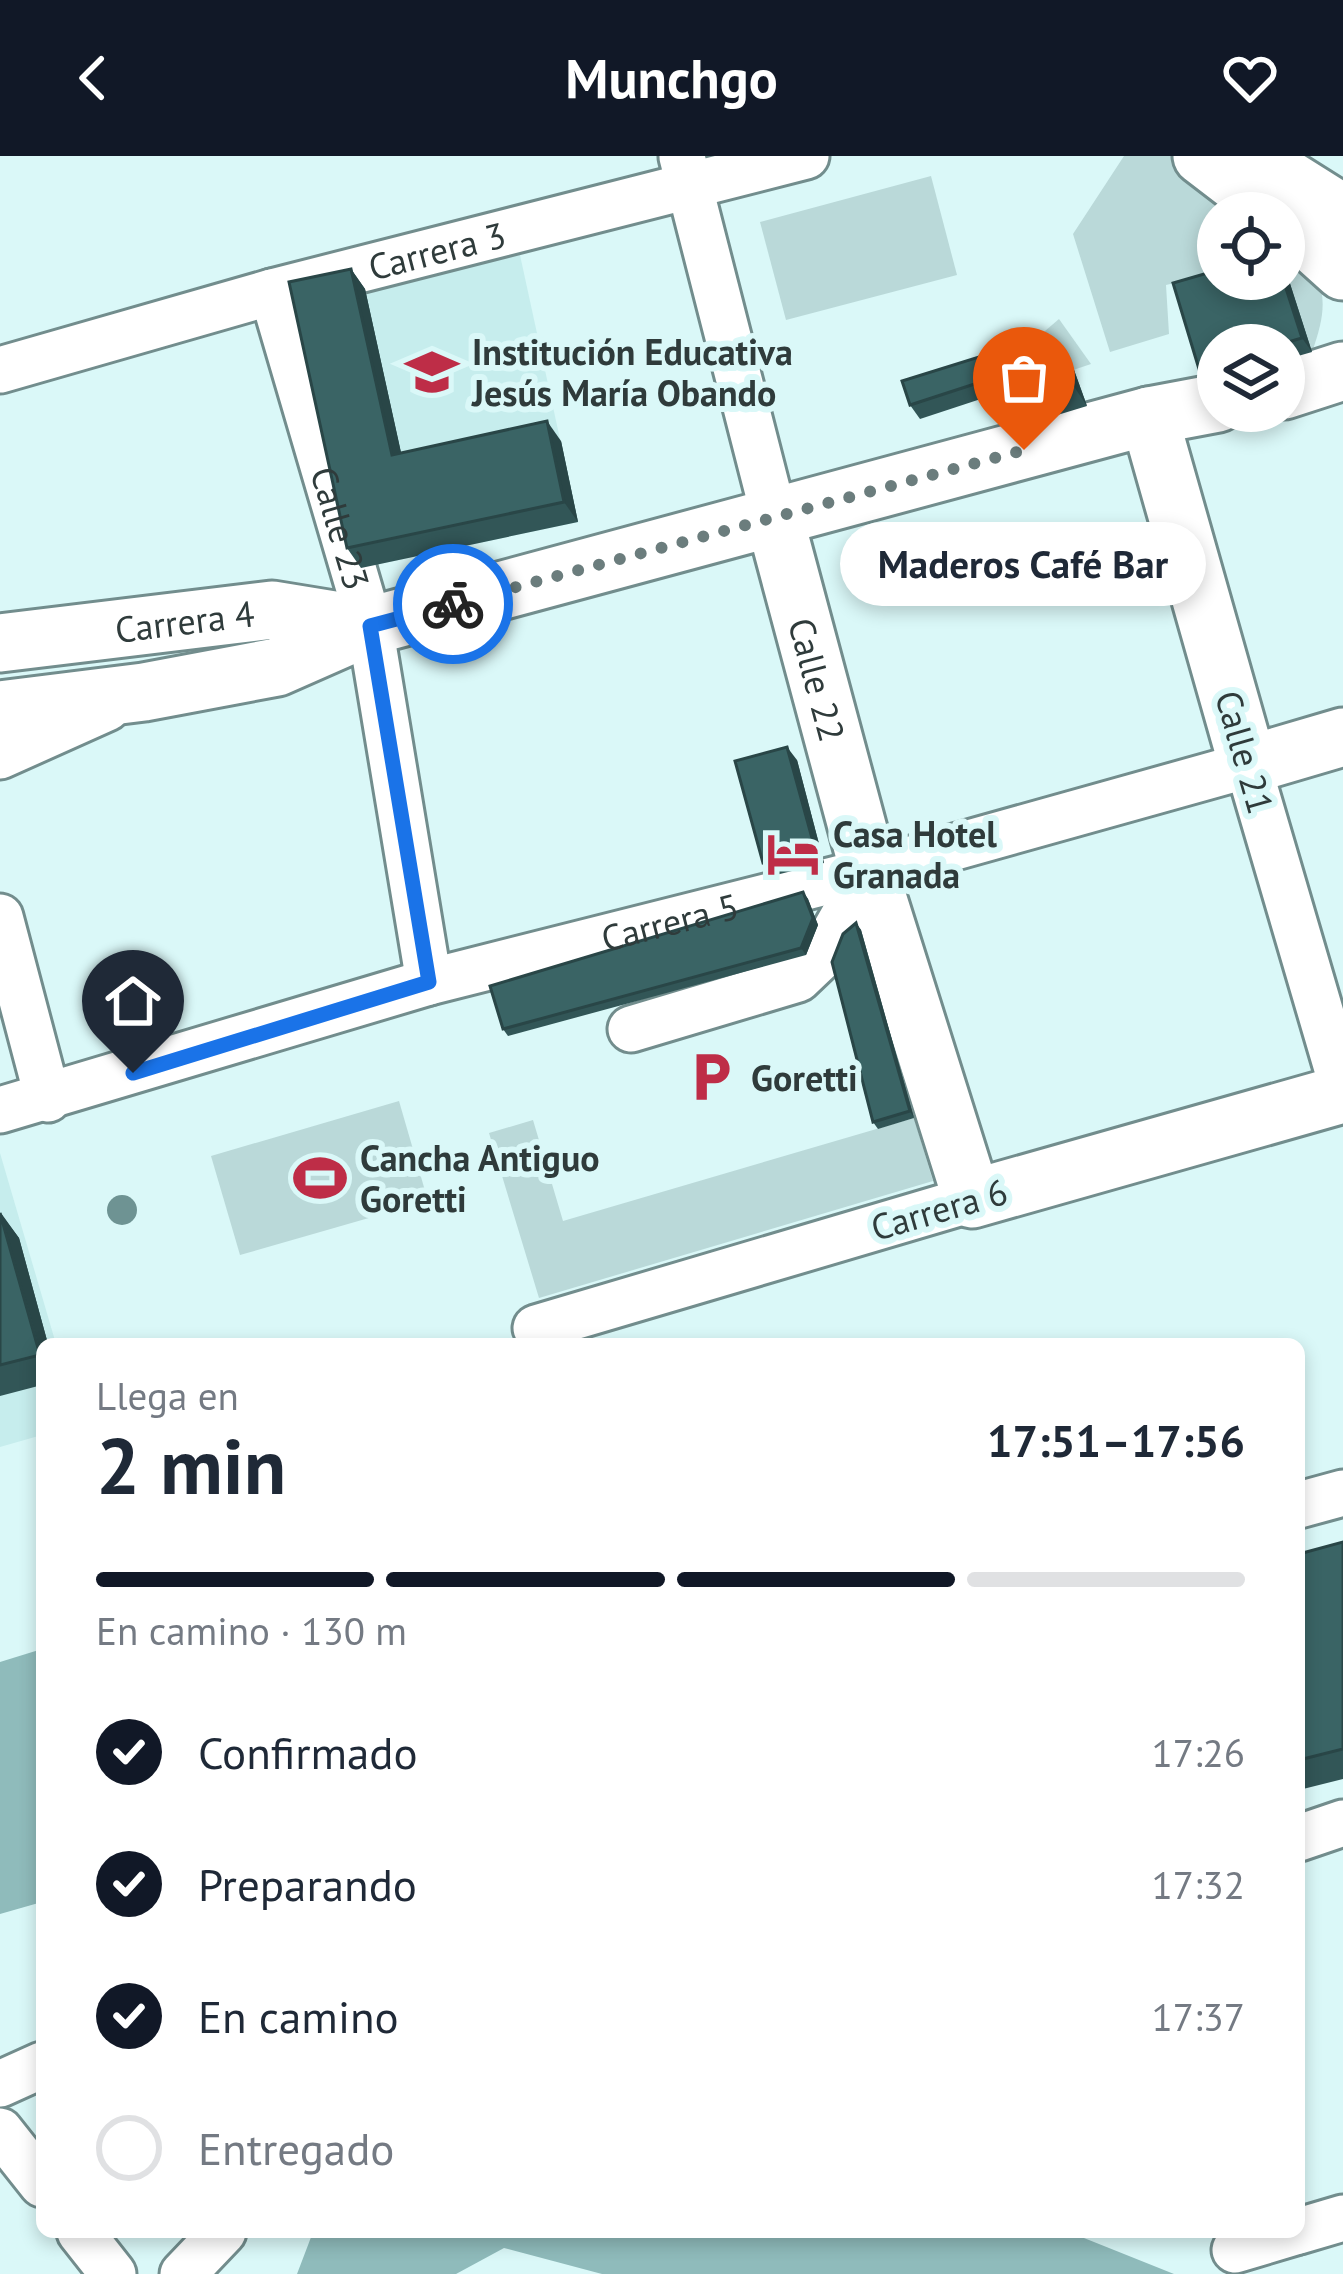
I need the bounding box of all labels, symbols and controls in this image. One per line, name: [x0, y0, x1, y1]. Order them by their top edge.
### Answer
text: Munchgo: [565, 43, 778, 113]
icon: back: [60, 45, 126, 111]
icon: heart: [1217, 45, 1283, 111]
map controls: [1197, 192, 1305, 432]
button: locate: [1197, 192, 1305, 300]
street label: Carrera 3: [363, 210, 510, 290]
button: layers: [1197, 324, 1305, 432]
pin: [973, 327, 1075, 450]
place label: Institución Educativa Jesús María Obando: [471, 328, 793, 416]
school or university icon: Institución Educativa Jesús María Obando: [403, 343, 461, 401]
icon: bag: [991, 345, 1057, 411]
street label: Calle 23: [301, 461, 382, 595]
callout: Maderos Café Bar: [841, 522, 1207, 606]
text: Maderos Café Bar: [878, 538, 1168, 589]
courier: [393, 544, 513, 664]
icon: bike: [420, 571, 486, 637]
street label: Carrera 4: [112, 589, 257, 652]
street label: Calle 22: [779, 612, 857, 746]
street label: Calle 21: [1205, 685, 1285, 819]
place label: Casa Hotel Granada: [833, 810, 997, 898]
hotel icon: Casa Hotel Granada: [764, 825, 822, 883]
street label: Carrera 5: [596, 881, 743, 961]
pin: [82, 950, 184, 1073]
icon: home: [100, 968, 166, 1034]
parking icon: Goretti: [682, 1048, 740, 1106]
place label: Goretti: [751, 1054, 858, 1101]
place label: Cancha Antiguo Goretti: [360, 1134, 600, 1222]
sports icon: Cancha Antiguo Goretti: [291, 1149, 349, 1207]
street label: Carrera 6: [865, 1167, 1013, 1251]
text: Llega en: [96, 1370, 239, 1421]
text: 17:51–17:56: [987, 1411, 1245, 1469]
text: 2 min: [96, 1415, 286, 1516]
text: En camino · 130 m: [96, 1605, 407, 1656]
icon: check: [96, 1719, 162, 1785]
text: Confirmado: [198, 1723, 418, 1781]
text: 17:26: [1151, 1727, 1245, 1778]
icon: check: [96, 1851, 162, 1917]
text: Preparando: [198, 1855, 417, 1913]
text: 17:32: [1151, 1859, 1245, 1910]
icon: check: [96, 1983, 162, 2049]
text: En camino: [198, 1987, 399, 2045]
text: 17:37: [1151, 1991, 1245, 2042]
text: Entregado: [198, 2119, 394, 2177]

